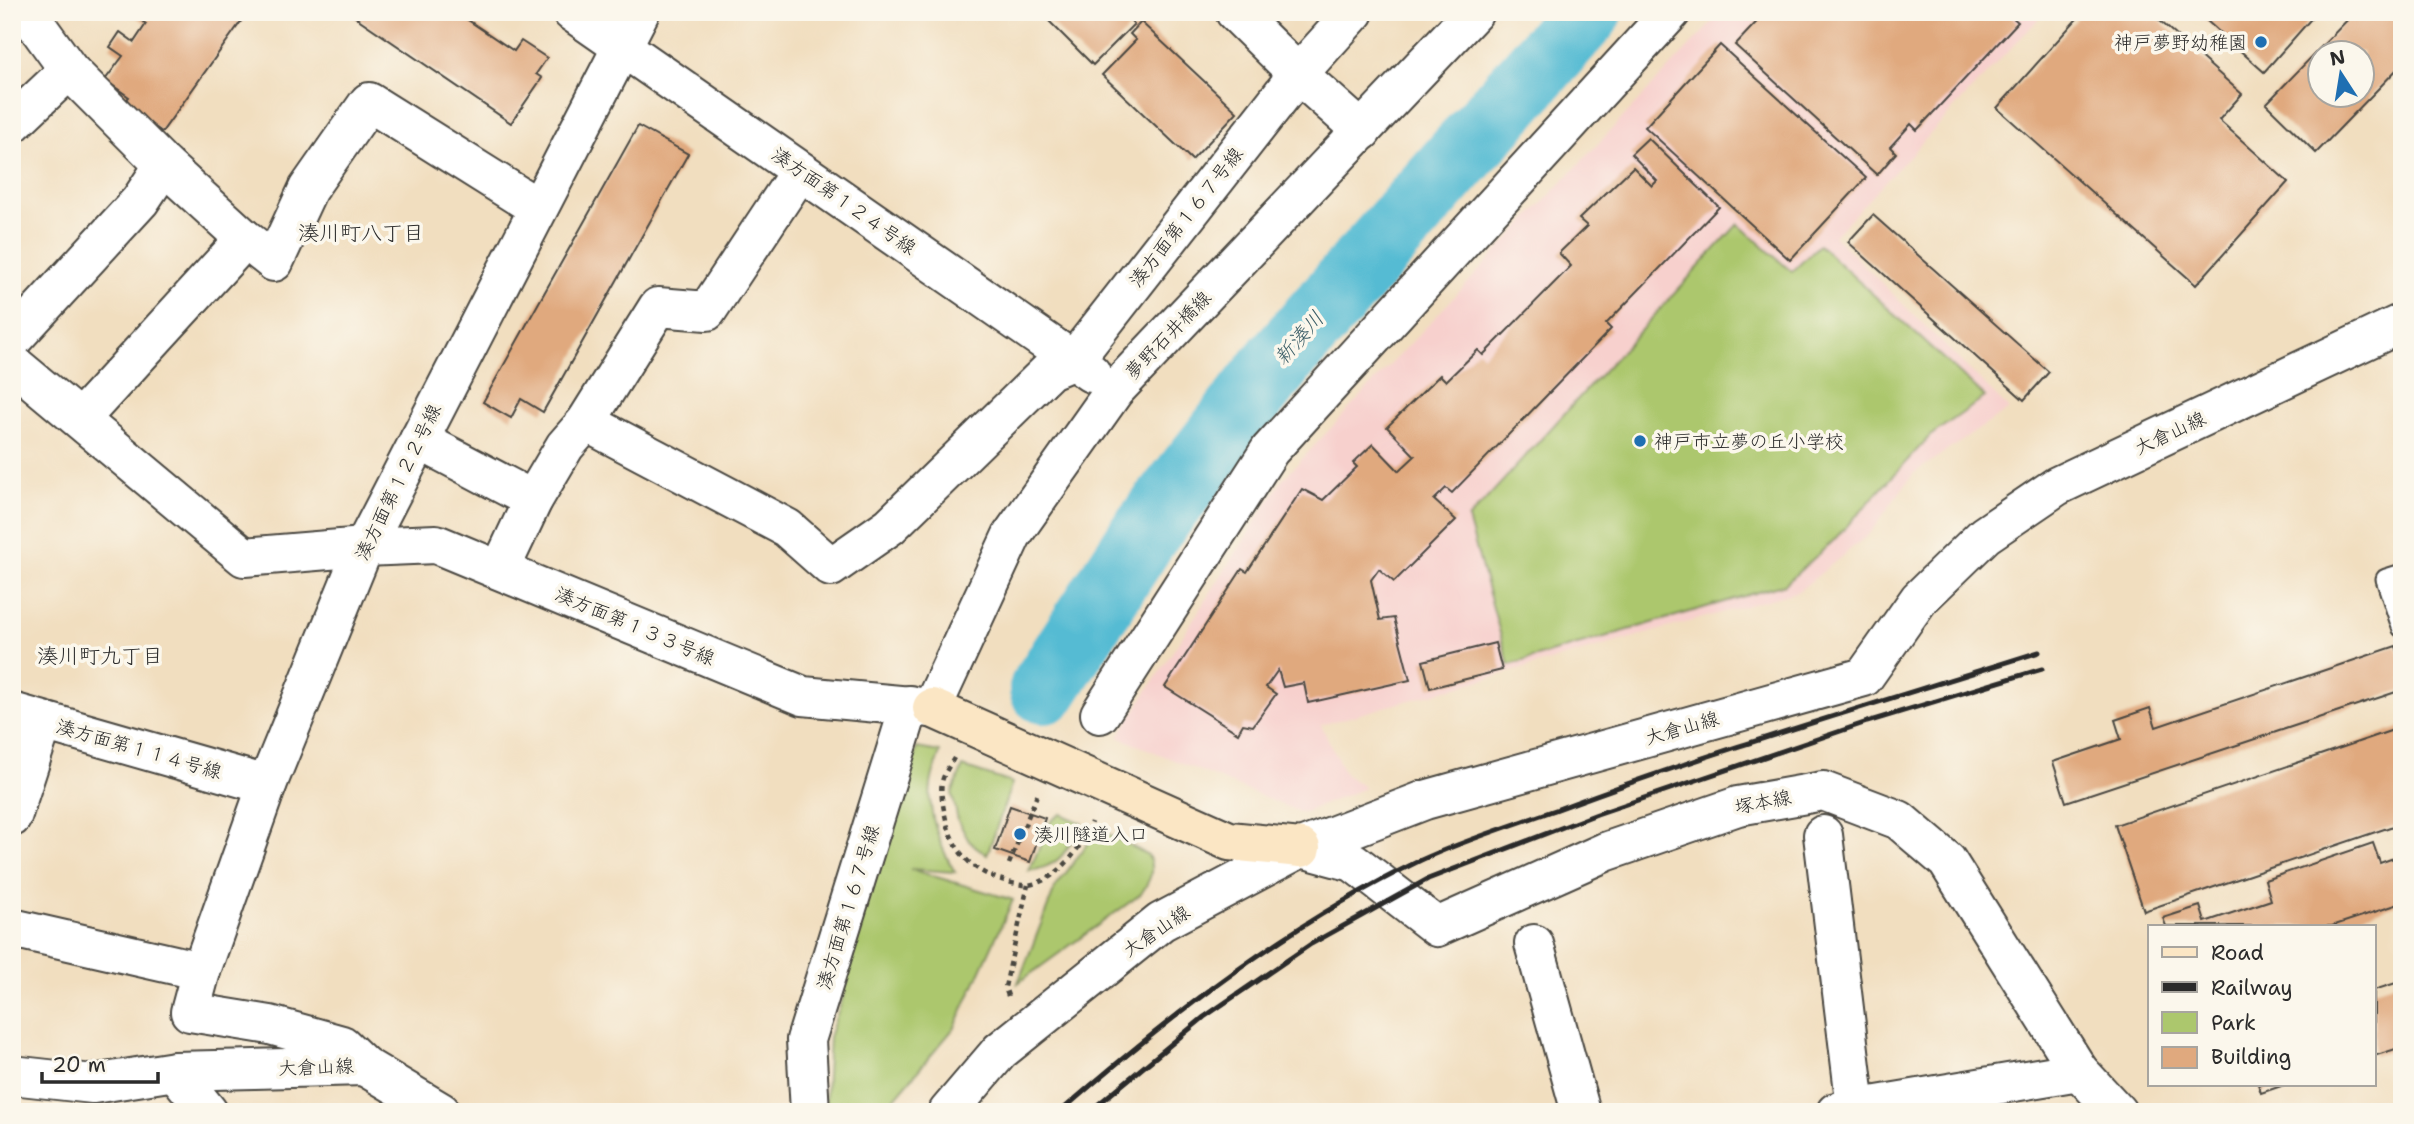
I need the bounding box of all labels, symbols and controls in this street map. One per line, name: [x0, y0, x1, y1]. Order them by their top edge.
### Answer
place label: 神戸夢野幼稚園: [2114, 30, 2247, 55]
marker: 神戸夢野幼稚園: [2253, 34, 2269, 50]
north arrow: [2306, 38, 2376, 108]
text: N: [2328, 44, 2348, 72]
street label: 湊方面第１２４号線: [767, 142, 921, 260]
street label: 湊方面第１６７号線: [1124, 142, 1248, 292]
district label: 湊川町八丁目: [298, 219, 424, 247]
street label: 夢野石井橋線: [1119, 285, 1217, 385]
water label: 新湊川: [1268, 305, 1330, 371]
street label: 湊方面第１２２号線: [349, 400, 447, 564]
street label: 大倉山線: [2130, 406, 2210, 460]
place label: 神戸市立夢の丘小学校: [1654, 429, 1844, 454]
marker: 神戸市立夢の丘小学校: [1632, 433, 1648, 449]
street label: 湊方面第１３３号線: [551, 581, 719, 671]
district label: 湊川町九丁目: [37, 642, 163, 670]
street label: 大倉山線: [1642, 706, 1722, 750]
street label: 湊方面第１１４号線: [53, 713, 225, 785]
street label: 塚本線: [1733, 784, 1793, 820]
street label: 湊方面第１６７号線: [811, 822, 885, 992]
place label: 湊川隧道入口: [1034, 822, 1148, 847]
marker: 湊川隧道入口: [1012, 826, 1028, 842]
street label: 大倉山線: [1118, 899, 1194, 963]
legend: [2148, 925, 2376, 1086]
text: Road: [2211, 939, 2264, 967]
text: Railway: [2211, 974, 2293, 1002]
text: Park: [2211, 1009, 2256, 1037]
scale bar: [42, 1040, 158, 1084]
text: Building: [2211, 1043, 2291, 1071]
text: 20 m: [52, 1051, 106, 1079]
street label: 大倉山線: [278, 1053, 354, 1081]

